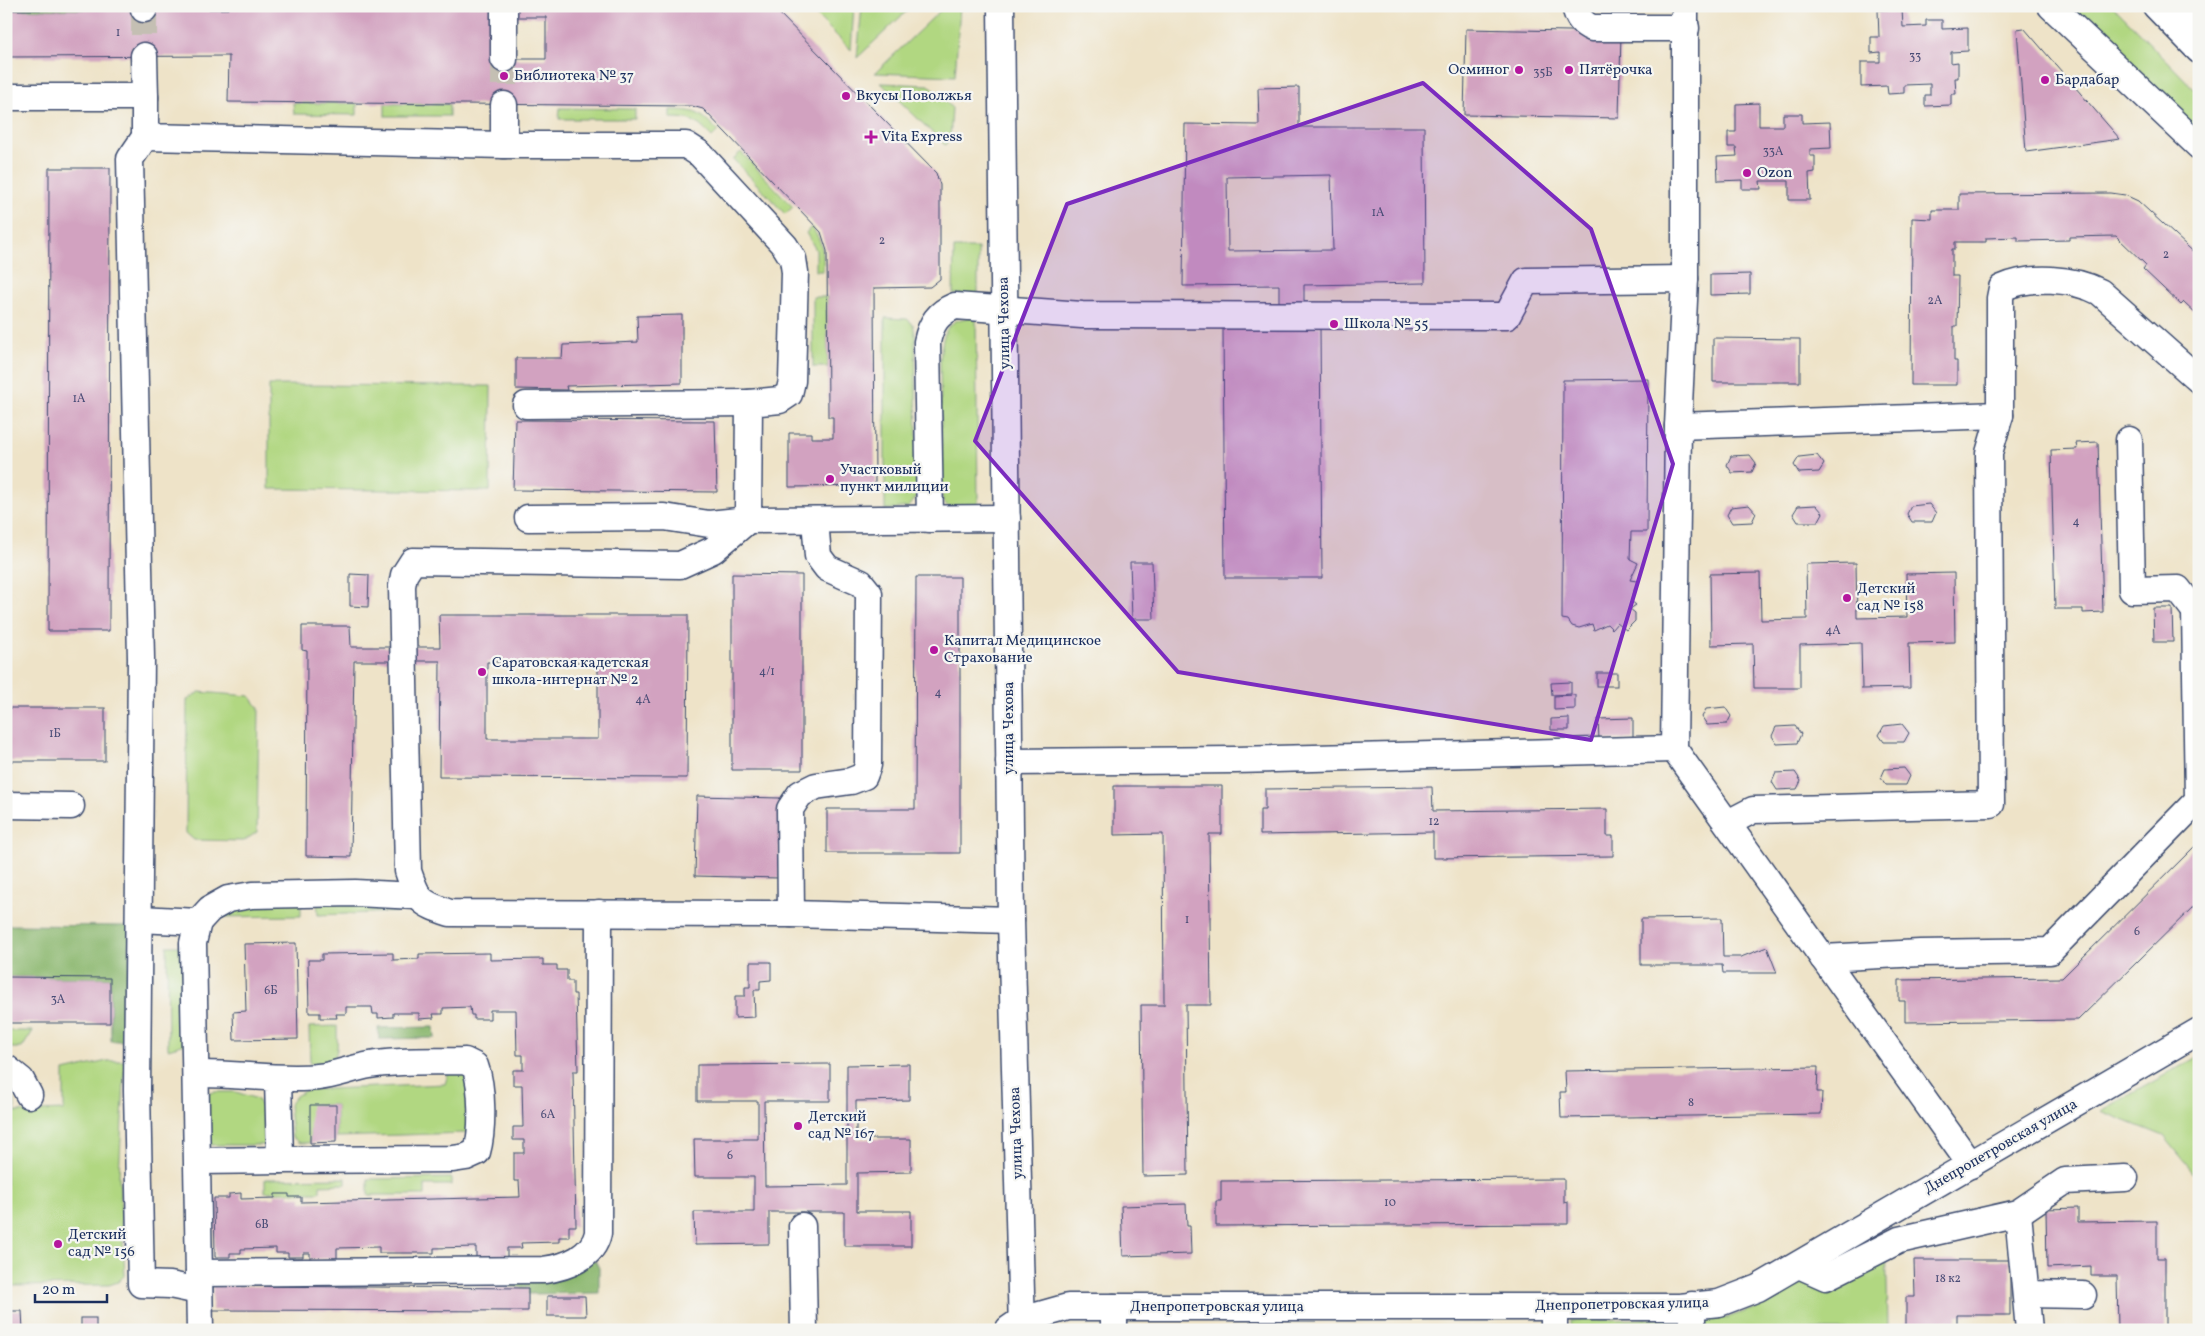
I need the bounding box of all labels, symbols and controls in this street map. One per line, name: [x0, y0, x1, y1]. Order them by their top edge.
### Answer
house number: 1: [116, 25, 120, 41]
house number: 33: [1909, 49, 1921, 65]
place label: Осминог: [1448, 60, 1509, 81]
place label: Пятёрочка: [1579, 60, 1653, 81]
marker: Осминог: [1513, 64, 1525, 76]
marker: Пятёрочка: [1563, 64, 1575, 76]
house number: 35Б: [1533, 65, 1553, 81]
place label: Библиотека № 37: [514, 66, 634, 87]
marker: Библиотека № 37: [498, 70, 510, 82]
place label: Бардабар: [2055, 70, 2119, 91]
marker: Бардабар: [2039, 74, 2051, 86]
place label: Вкусы Поволжья: [856, 86, 972, 107]
marker: Вкусы Поволжья: [840, 90, 852, 102]
place label: Vita Express: [881, 127, 962, 148]
marker: Vita Express: [865, 131, 877, 143]
house number: 33А: [1763, 144, 1784, 160]
place label: Ozon: [1757, 163, 1792, 184]
marker: Ozon: [1741, 167, 1753, 179]
house number: 1А: [1371, 205, 1385, 221]
house number: 2: [879, 233, 885, 249]
house number: 2: [2163, 247, 2169, 263]
street label: улица Чехова: [994, 276, 1016, 370]
house number: 2А: [1928, 293, 1943, 309]
place label: Школа № 55: [1344, 314, 1429, 335]
marker: Школа № 55: [1328, 318, 1340, 330]
house number: 1А: [72, 391, 86, 407]
place label: Участковый пункт милиции: [840, 460, 949, 498]
marker: Участковый пункт милиции: [824, 473, 836, 485]
house number: 4: [2072, 514, 2080, 530]
place label: Детский сад № 158: [1857, 579, 1924, 617]
marker: Детский сад № 158: [1841, 592, 1853, 604]
house number: 4А: [1825, 623, 1841, 639]
place label: Капитал Медицинское Страхование: [944, 631, 1101, 669]
marker: Капитал Медицинское Страхование: [928, 644, 940, 656]
place label: Саратовская кадетская школа-интернат № 2: [492, 653, 649, 691]
house number: 4/1: [759, 664, 775, 680]
marker: Саратовская кадетская школа-интернат № 2: [476, 666, 488, 678]
street label: улица Чехова: [999, 682, 1020, 774]
house number: 4: [934, 685, 942, 701]
house number: 4А: [635, 692, 651, 708]
house number: 1Б: [49, 726, 61, 742]
house number: 12: [1428, 814, 1440, 830]
house number: 1: [1185, 912, 1189, 928]
house number: 6: [2134, 924, 2140, 940]
house number: 6Б: [264, 983, 278, 999]
house number: 3А: [51, 992, 66, 1008]
street label: улица Чехова: [1005, 1086, 1029, 1180]
street label: Днепропетровская улица: [1920, 1094, 2082, 1200]
house number: 8: [1688, 1095, 1694, 1111]
house number: 6А: [541, 1107, 556, 1123]
place label: Детский сад № 167: [808, 1107, 875, 1145]
marker: Детский сад № 167: [792, 1120, 804, 1132]
house number: 6: [727, 1148, 733, 1164]
house number: 10: [1384, 1195, 1396, 1211]
house number: 6В: [255, 1217, 269, 1233]
place label: Детский сад № 156: [68, 1225, 135, 1263]
marker: Детский сад № 156: [52, 1238, 64, 1250]
scale bar: [35, 1271, 108, 1303]
house number: 18 к2: [1935, 1271, 1961, 1287]
text: 20 m: [42, 1280, 75, 1301]
street label: Днепропетровская улица: [1535, 1293, 1709, 1317]
street label: Днепропетровская улица: [1130, 1297, 1304, 1318]

